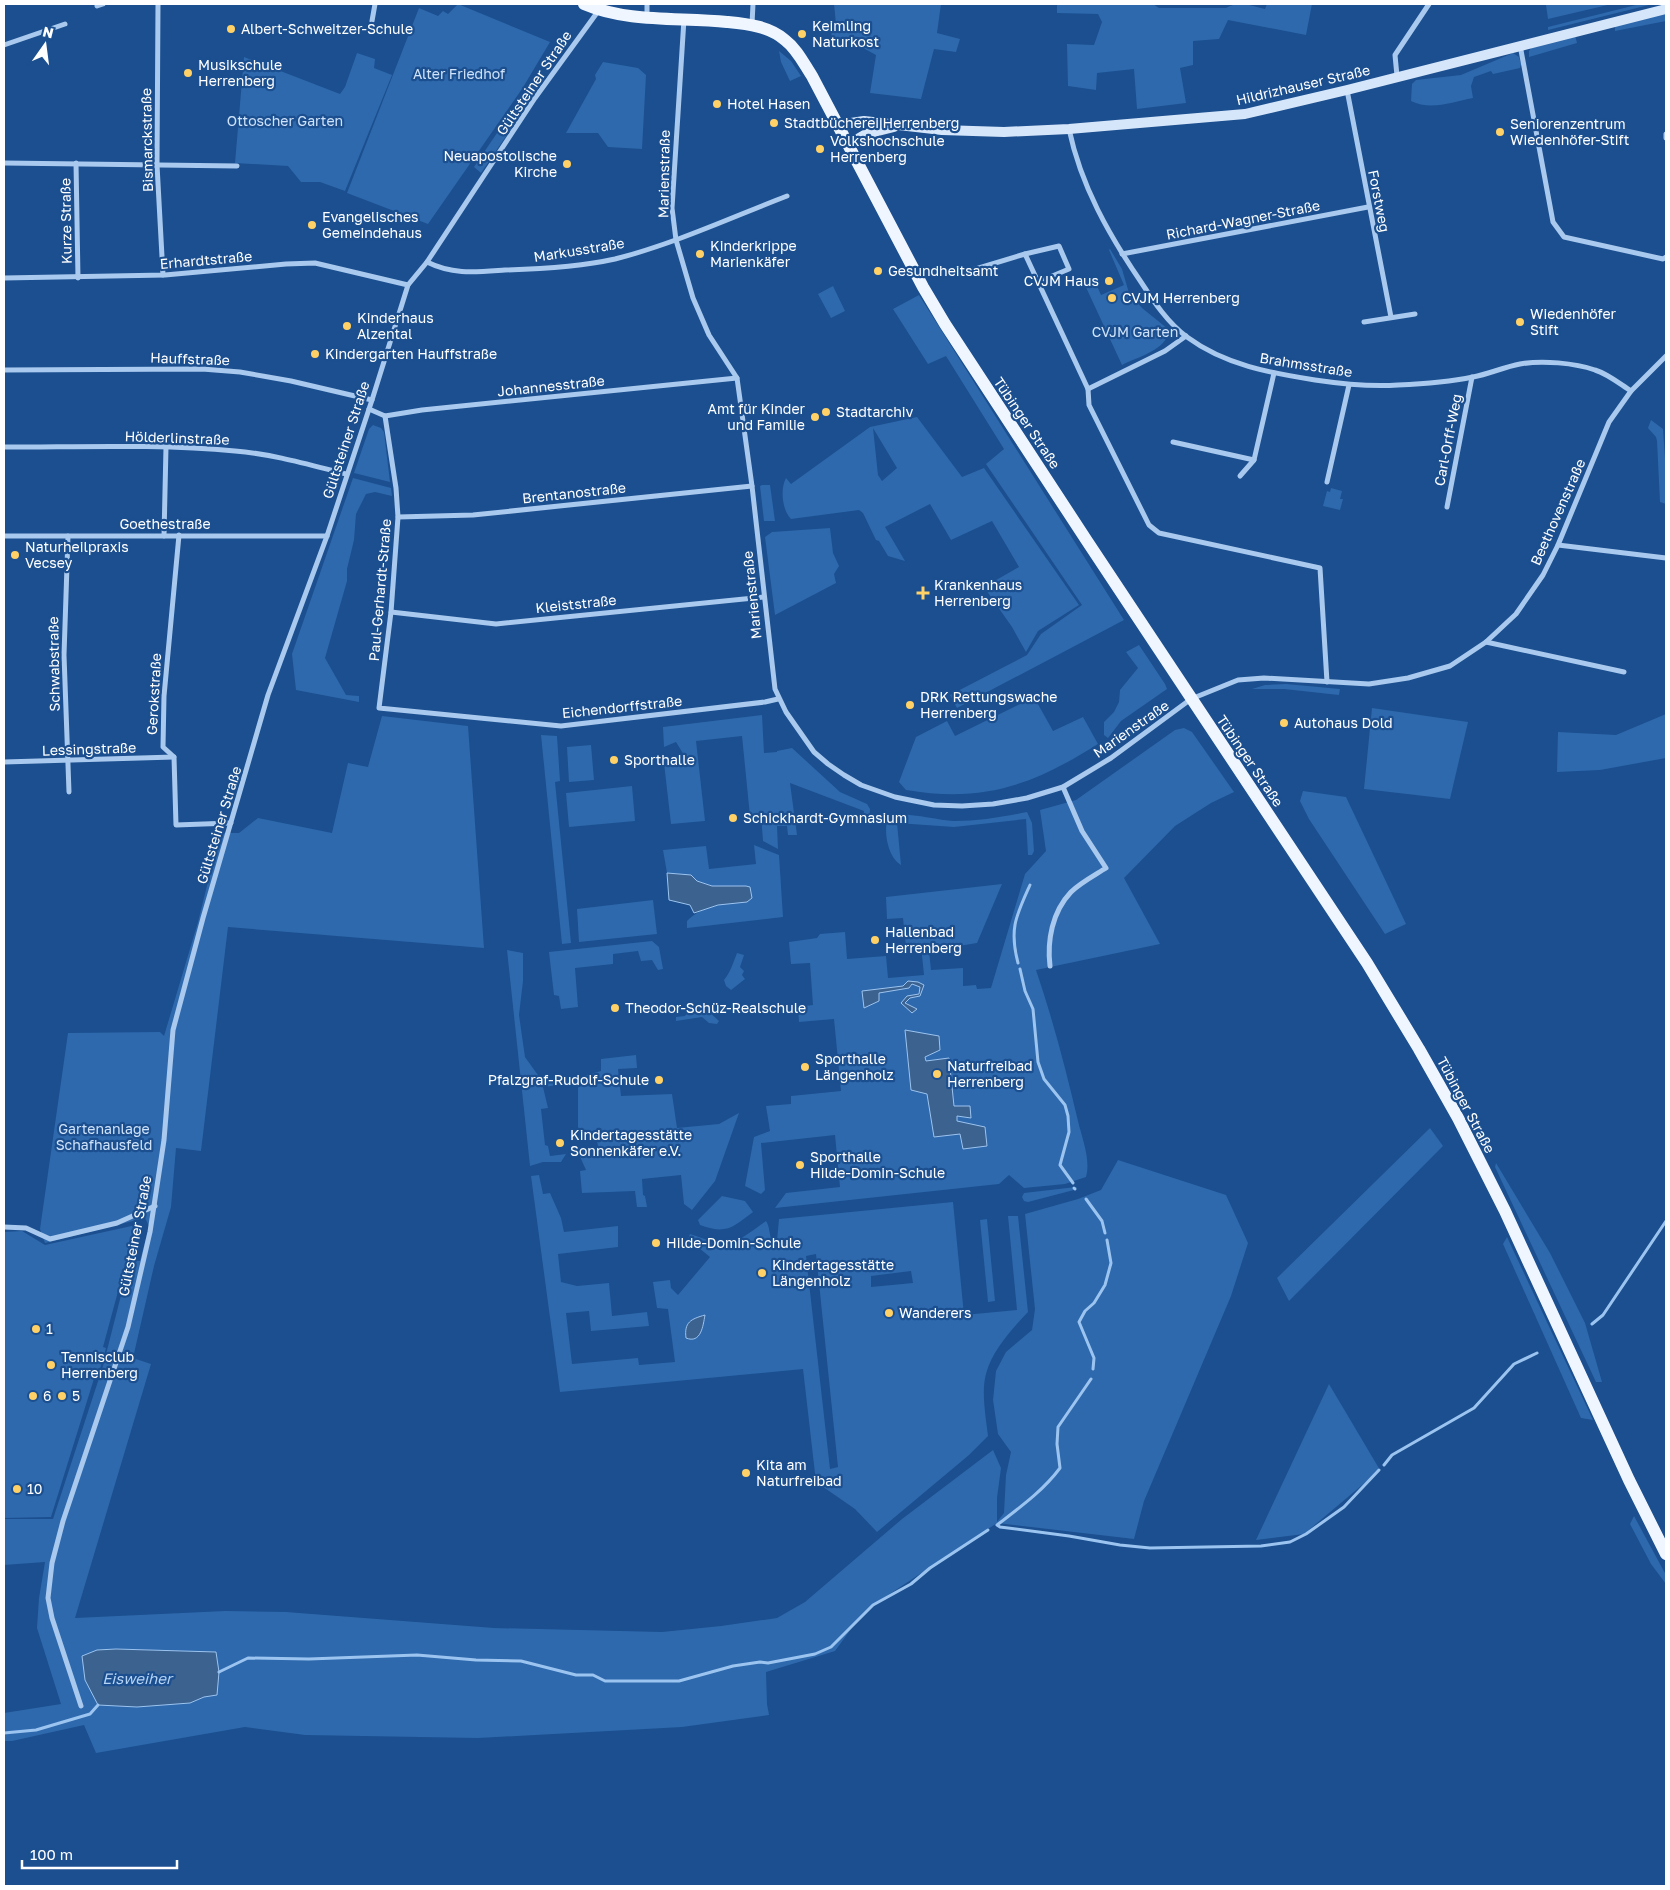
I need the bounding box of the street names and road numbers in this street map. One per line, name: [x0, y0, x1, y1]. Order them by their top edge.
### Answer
street label: Gültsteiner Straße: [492, 27, 575, 138]
street label: Hildrizhauser Straße: [1234, 61, 1372, 108]
street label: Bismarckstraße: [137, 88, 156, 192]
street label: Marienstraße: [654, 130, 673, 218]
street label: Forstweg: [1365, 168, 1394, 234]
street label: Kurze Straße: [56, 178, 75, 264]
street label: Richard-Wagner-Straße: [1164, 196, 1321, 243]
street label: Markusstraße: [532, 234, 626, 265]
street label: Erhardtstraße: [159, 247, 253, 272]
street label: Hauffstraße: [150, 349, 230, 368]
street label: Brahmsstraße: [1259, 349, 1354, 380]
street label: Johannesstraße: [496, 371, 606, 400]
street label: Tübinger Straße: [991, 374, 1064, 472]
street label: Gültsteiner Straße: [319, 379, 373, 501]
street label: Carl-Orff-Weg: [1430, 392, 1465, 487]
street label: Hölderlinstraße: [124, 427, 230, 448]
street label: Beethovenstraße: [1526, 456, 1589, 568]
street label: Brentanostraße: [521, 479, 627, 506]
street label: Goethestraße: [119, 515, 211, 532]
street label: Paul-Gerhardt-Straße: [365, 518, 394, 662]
street label: Marienstraße: [738, 550, 765, 640]
street label: Kleiststraße: [535, 591, 617, 616]
street label: Schwabstraße: [44, 616, 63, 712]
street label: Gerokstraße: [143, 653, 164, 735]
street label: Eichendorffstraße: [561, 692, 683, 721]
street label: Marienstraße: [1090, 696, 1172, 761]
street label: Tübinger Straße: [1214, 712, 1287, 810]
street label: Lessingstraße: [42, 738, 136, 759]
street label: Gültsteiner Straße: [192, 764, 245, 886]
street label: Tübinger Straße: [1434, 1054, 1499, 1156]
street label: Gültsteiner Straße: [114, 1174, 155, 1298]

